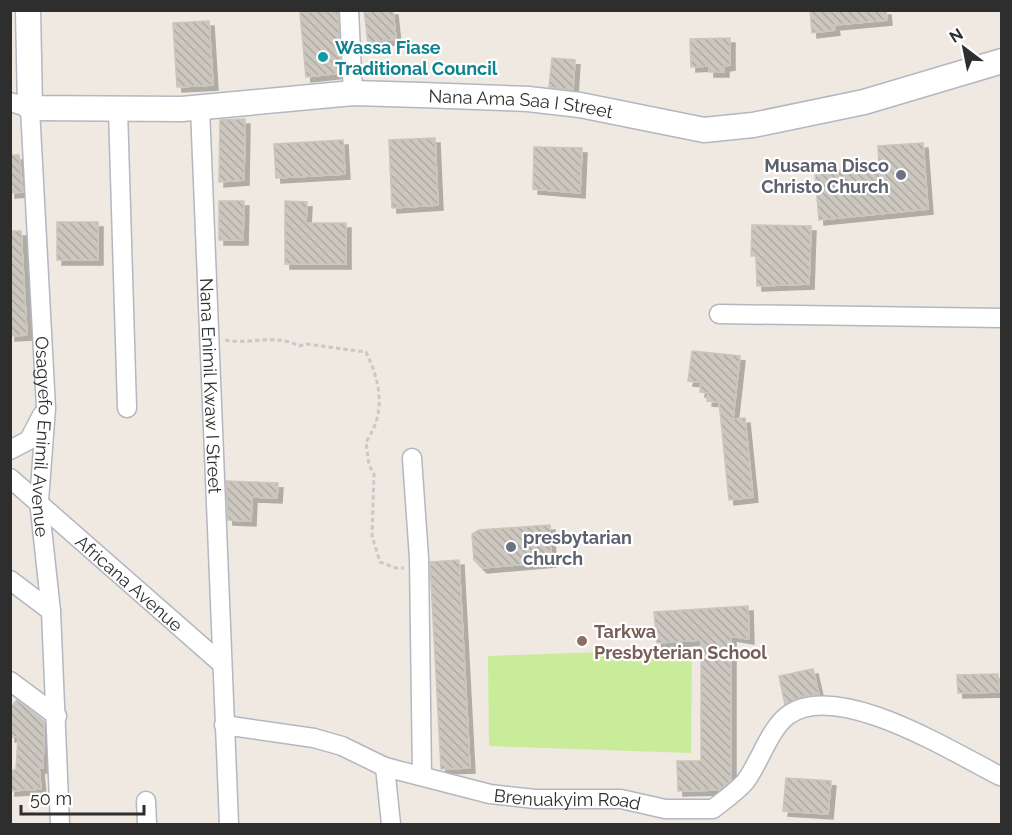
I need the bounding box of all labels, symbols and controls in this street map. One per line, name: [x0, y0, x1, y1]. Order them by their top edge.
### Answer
north arrow: [934, 18, 994, 78]
text: N: [946, 24, 967, 47]
place label: Wassa Fiase Traditional Council: [335, 37, 498, 79]
marker: Wassa Fiase Traditional Council: [316, 50, 330, 64]
street label: Nana Ama Saa I Street: [428, 85, 615, 122]
place label: Musama Disco Christo Church: [761, 155, 889, 197]
marker: Musama Disco Christo Church: [894, 168, 908, 182]
street label: Nana Enimil Kwaw I Street: [196, 277, 226, 494]
street label: Osagyefo Enimil Avenue: [28, 336, 57, 539]
place label: presbytarian church: [523, 527, 632, 569]
street label: Africana Avenue: [72, 530, 188, 636]
marker: presbytarian church: [504, 540, 518, 554]
place label: Tarkwa Presbyterian School: [594, 621, 767, 663]
marker: Tarkwa Presbyterian School: [575, 634, 589, 648]
scale bar: [21, 778, 144, 816]
street label: Brenuakyim Road: [493, 784, 643, 814]
text: 50 m: [30, 788, 72, 809]

